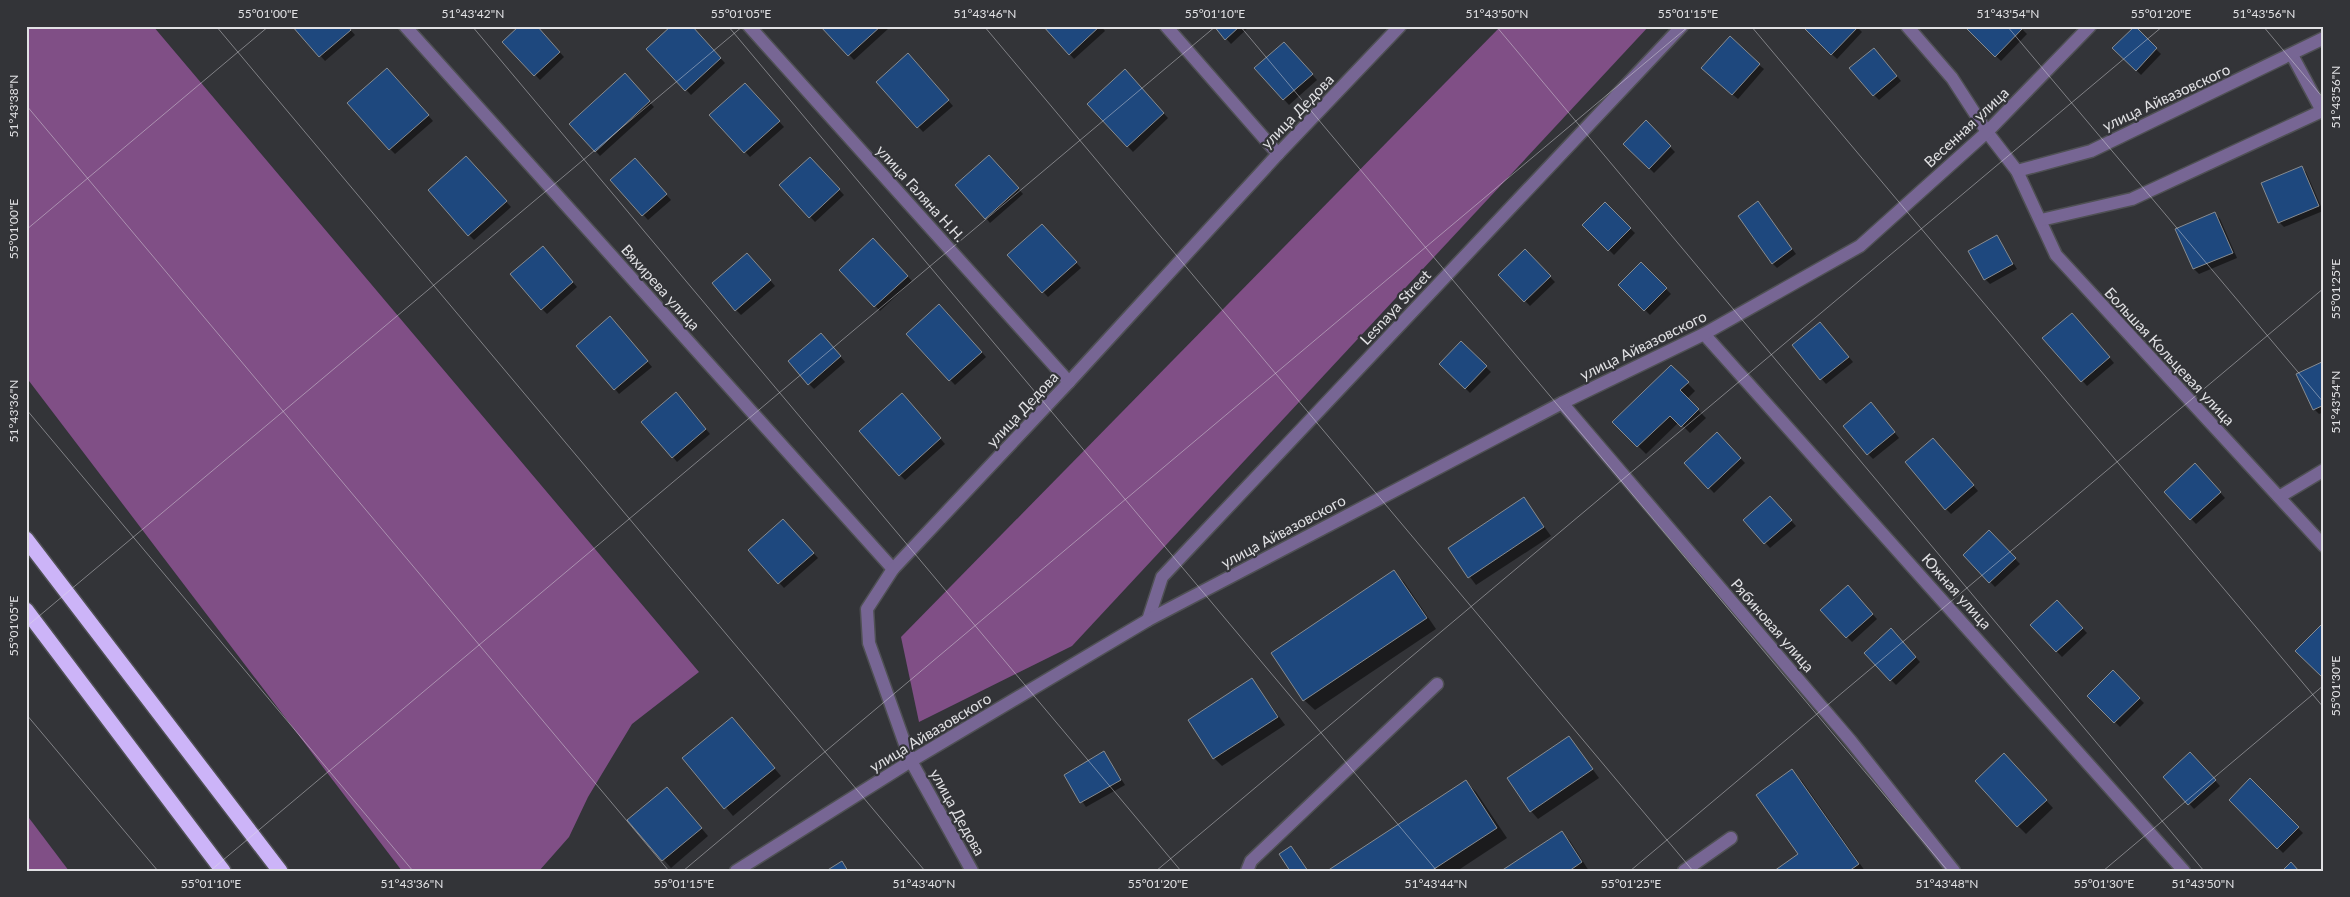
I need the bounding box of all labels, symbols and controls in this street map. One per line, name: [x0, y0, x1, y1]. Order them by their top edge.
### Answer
text: 55°01'00"E: [238, 6, 298, 21]
text: 51°43'42"N: [442, 6, 504, 21]
text: 55°01'05"E: [711, 6, 771, 21]
text: 51°43'46"N: [954, 6, 1016, 21]
text: 55°01'10"E: [1185, 6, 1245, 21]
text: 51°43'50"N: [1466, 6, 1528, 21]
text: 55°01'15"E: [1658, 6, 1718, 21]
text: 51°43'54"N: [1977, 6, 2039, 21]
text: 55°01'20"E: [2131, 6, 2191, 21]
text: 51°43'56"N: [2233, 6, 2295, 21]
street label: улица Айвазовского: [2099, 60, 2233, 134]
text: 51°43'56"N: [2328, 66, 2343, 128]
street label: улица Дедова: [1257, 70, 1337, 152]
text: 51°43'38"N: [6, 75, 21, 137]
street label: Весенная улица: [1920, 83, 2012, 171]
street label: улица Галяна Н.Н.: [873, 141, 969, 245]
text: 55°01'00"E: [6, 199, 21, 259]
street label: Вяхирева улица: [618, 241, 704, 333]
text: 55°01'25"E: [2328, 259, 2343, 319]
street label: Lesnaya Street: [1356, 265, 1435, 348]
street label: Большая Кольцевая улица: [2101, 283, 2239, 429]
street label: улица Айвазовского: [1577, 307, 1709, 383]
street label: улица Дедова: [982, 368, 1062, 450]
text: 51°43'54"N: [2328, 371, 2343, 433]
text: 51°43'36"N: [6, 380, 21, 442]
street label: улица Айвазовского: [1218, 491, 1348, 571]
street label: Южная улица: [1918, 550, 1996, 632]
street label: Рябиновая улица: [1728, 575, 1818, 675]
text: 55°01'05"E: [6, 596, 21, 656]
text: 55°01'30"E: [2328, 656, 2343, 716]
street label: улица Айвазовского: [866, 689, 994, 775]
street label: улица Дедова: [927, 765, 989, 859]
text: 55°01'10"E: [181, 876, 241, 891]
text: 51°43'36"N: [381, 876, 443, 891]
text: 55°01'15"E: [654, 876, 714, 891]
text: 51°43'40"N: [893, 876, 955, 891]
text: 55°01'20"E: [1128, 876, 1188, 891]
text: 51°43'44"N: [1405, 876, 1467, 891]
text: 55°01'25"E: [1601, 876, 1661, 891]
text: 51°43'48"N: [1916, 876, 1978, 891]
text: 55°01'30"E: [2074, 876, 2134, 891]
text: 51°43'50"N: [2172, 876, 2234, 891]

